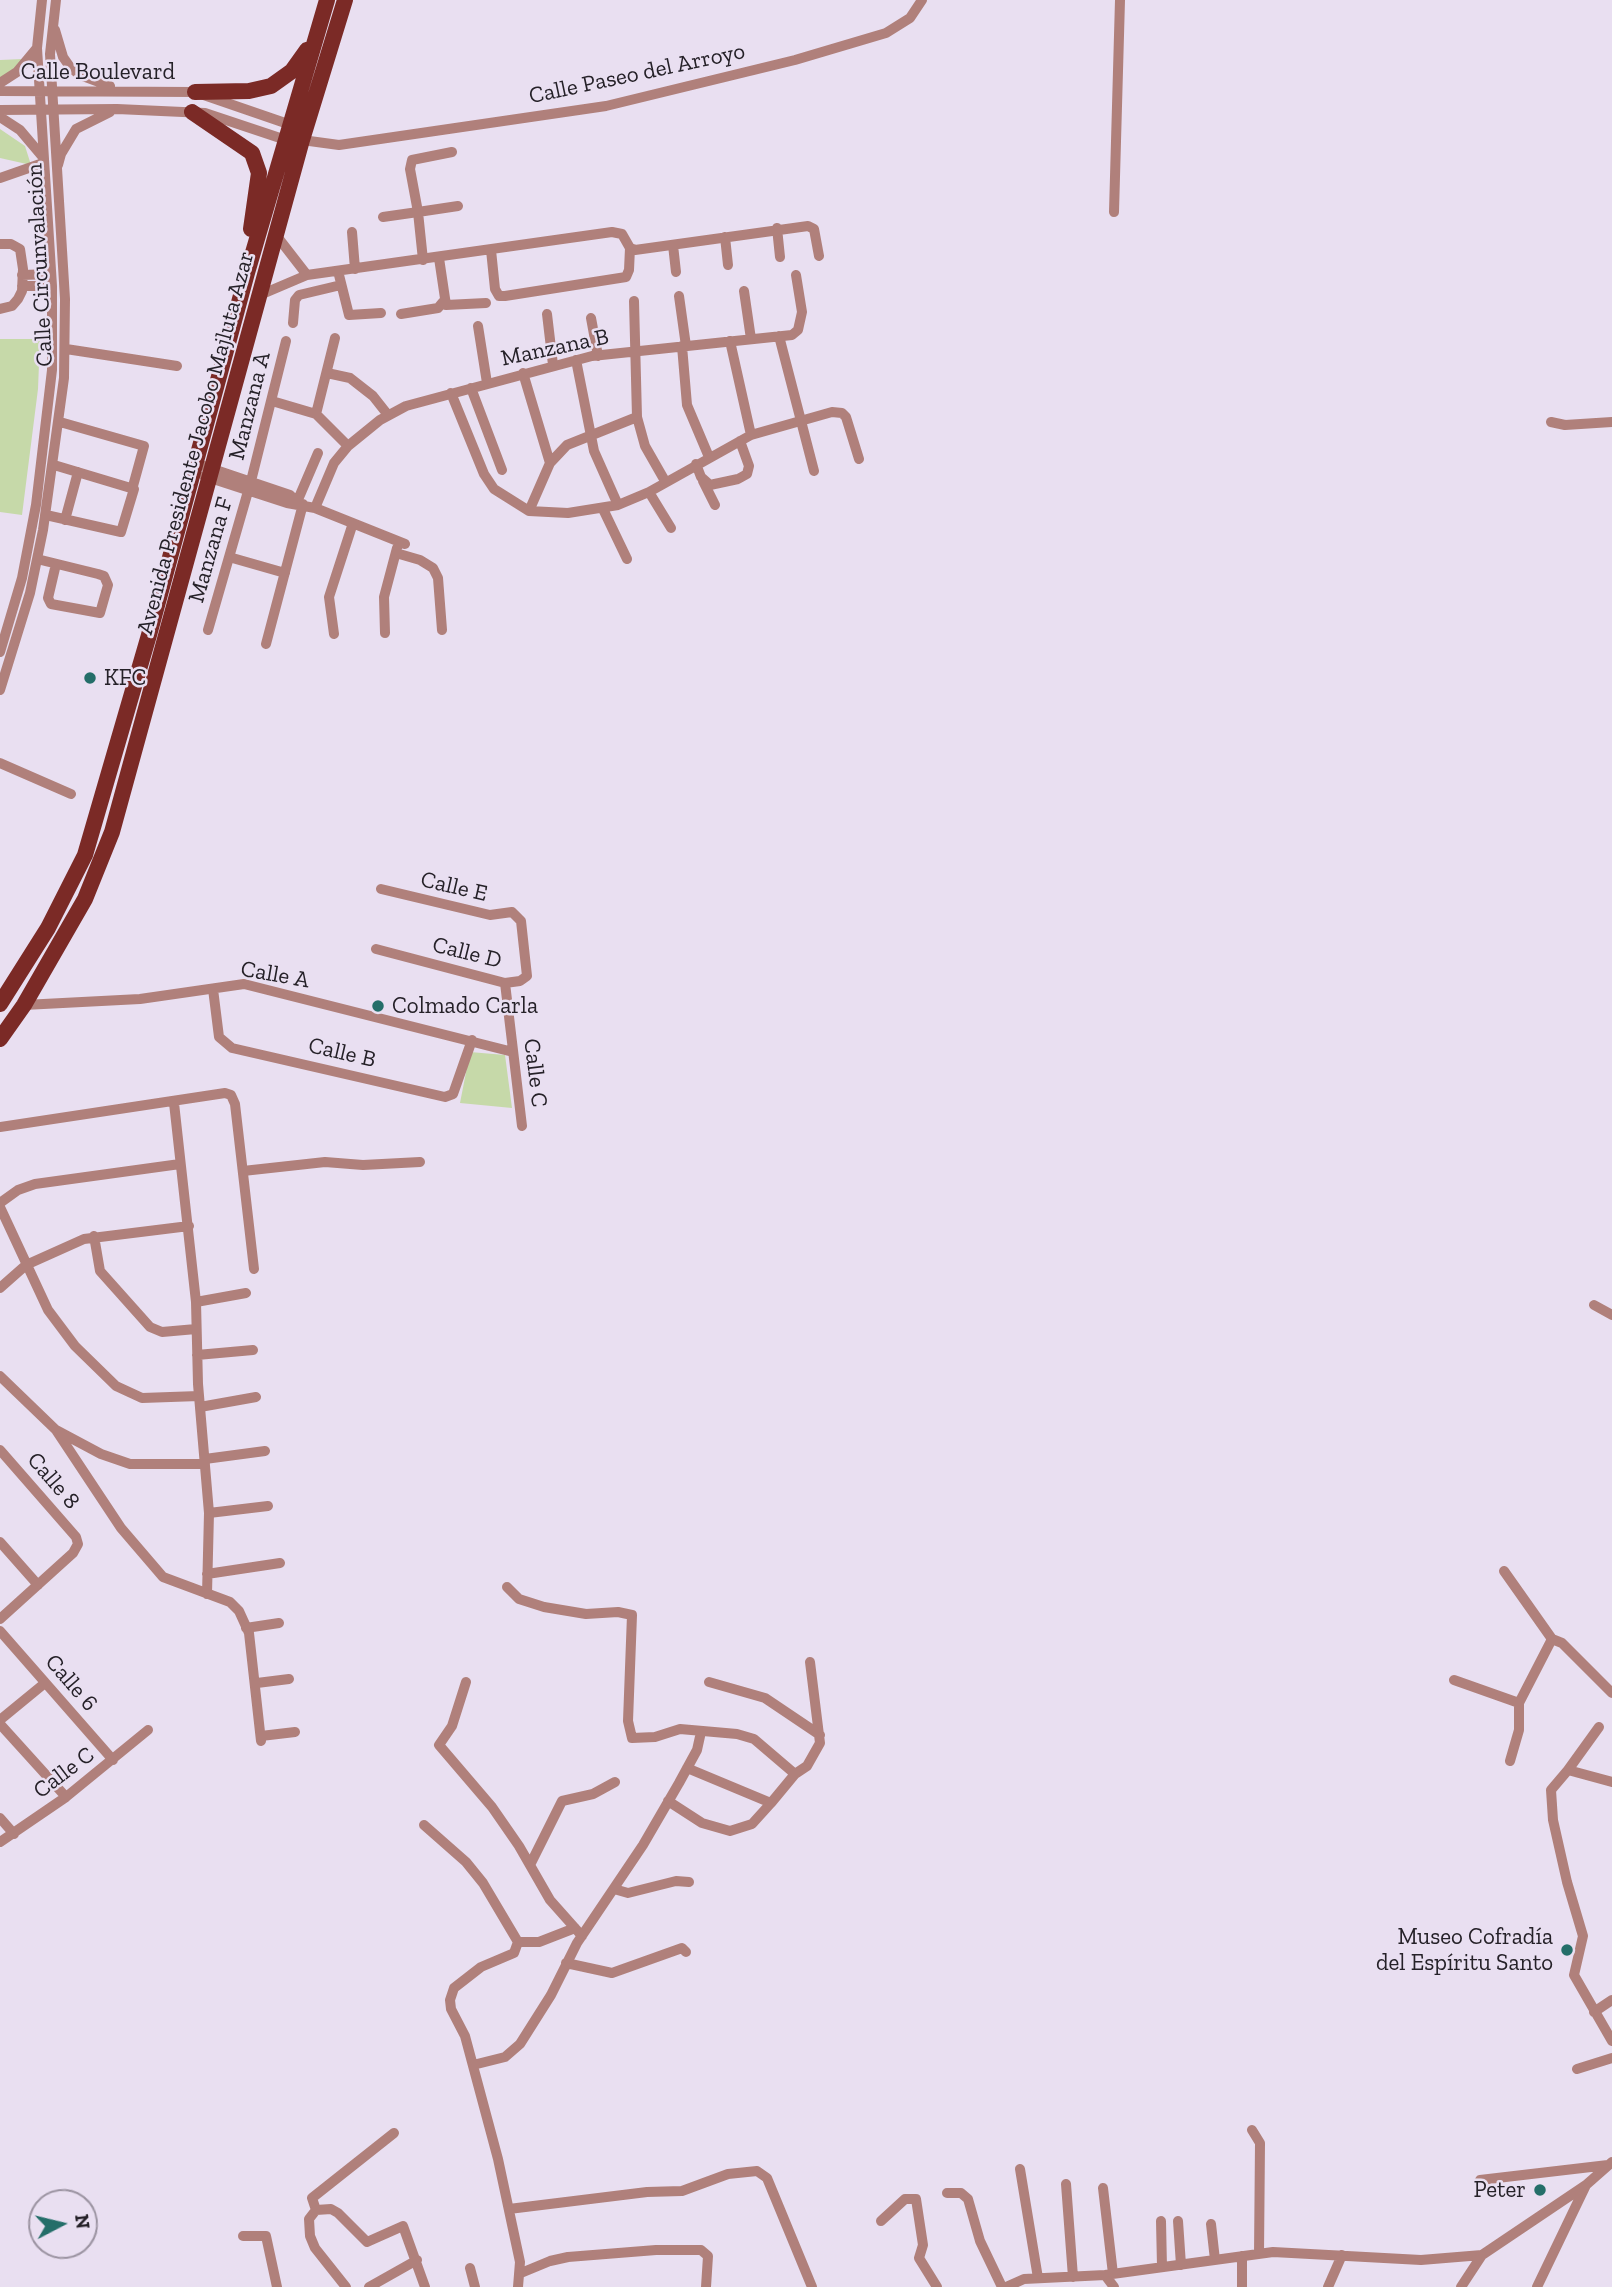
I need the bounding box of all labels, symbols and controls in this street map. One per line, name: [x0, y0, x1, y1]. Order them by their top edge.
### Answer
street label: Calle Paseo del Arroyo: [527, 38, 747, 110]
street label: Calle Boulevard: [21, 58, 175, 86]
street label: Calle Circunvalación: [21, 163, 59, 367]
street label: Avenida Presidente Jacobo Majluta Azar: [131, 248, 261, 638]
street label: Manzana B: [499, 323, 611, 373]
street label: Manzana A: [223, 349, 277, 463]
street label: Manzana F: [183, 494, 239, 606]
place label: KFC: [104, 664, 146, 692]
marker: KFC: [82, 670, 98, 686]
street label: Calle E: [418, 866, 490, 908]
street label: Calle D: [429, 931, 505, 975]
street label: Calle A: [239, 955, 311, 995]
place label: Colmado Carla: [392, 992, 538, 1020]
marker: Colmado Carla: [370, 998, 386, 1014]
street label: Calle B: [306, 1032, 378, 1074]
street label: Calle C: [517, 1037, 553, 1109]
street label: Calle 8: [21, 1447, 85, 1515]
street label: Calle 6: [39, 1649, 103, 1717]
street label: Calle C: [28, 1741, 100, 1805]
place label: Museo Cofradía del Espíritu Santo: [1376, 1923, 1553, 1977]
marker: Museo Cofradía del Espíritu Santo: [1559, 1942, 1575, 1958]
place label: Peter: [1473, 2176, 1526, 2204]
marker: Peter: [1532, 2182, 1548, 2198]
north arrow: [28, 2189, 98, 2259]
text: N: [70, 2213, 95, 2230]

